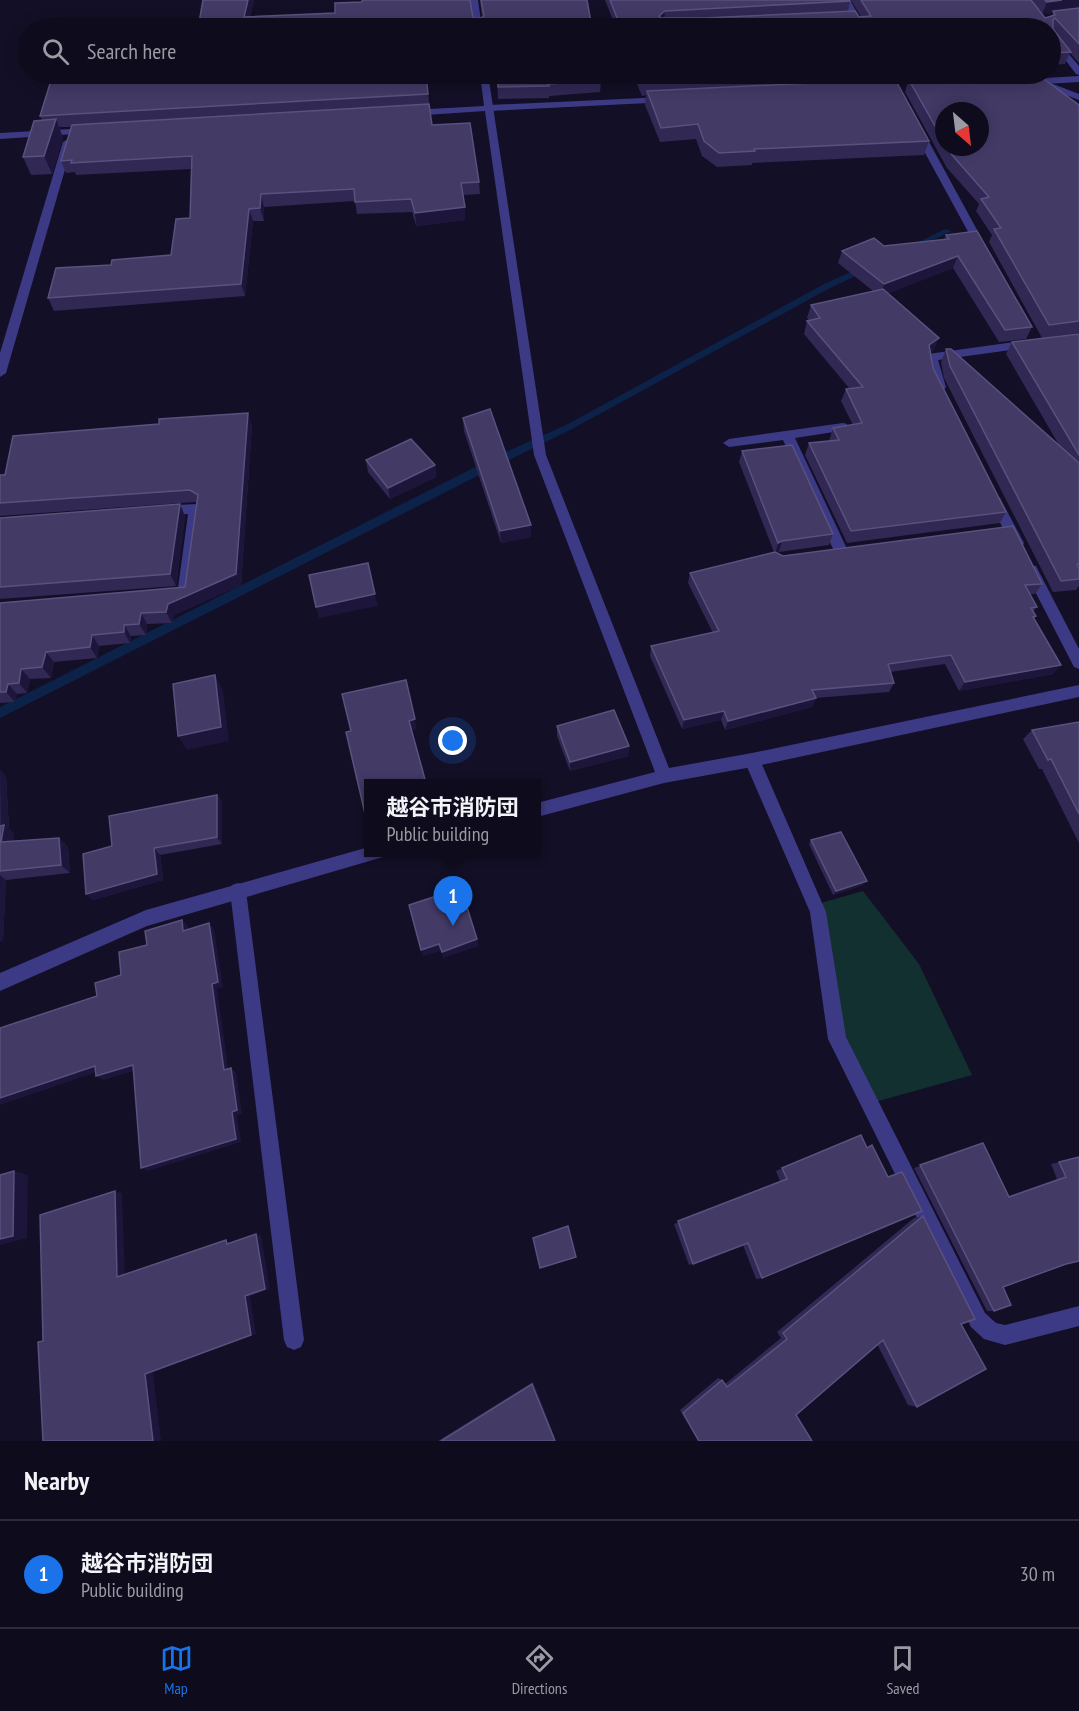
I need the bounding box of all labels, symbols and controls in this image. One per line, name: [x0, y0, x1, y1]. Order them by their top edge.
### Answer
search box: [18, 18, 1061, 84]
icon: search: [39, 35, 72, 68]
text: Search here: [87, 37, 176, 65]
north arrow: [935, 102, 989, 156]
your location: [438, 726, 467, 755]
popup: [364, 779, 541, 857]
text: 越谷市消防団: [386, 793, 519, 821]
text: Public building: [386, 821, 489, 847]
pin: 1: [434, 876, 472, 926]
text: Nearby: [24, 1464, 89, 1497]
text: 越谷市消防団: [81, 1549, 213, 1577]
text: 1: [39, 1561, 48, 1587]
text: 30 m: [1020, 1561, 1055, 1587]
text: Public building: [81, 1577, 184, 1603]
tab: Map: [160, 1642, 193, 1698]
tab: Directions: [512, 1642, 567, 1698]
tab: Saved: [886, 1642, 919, 1698]

